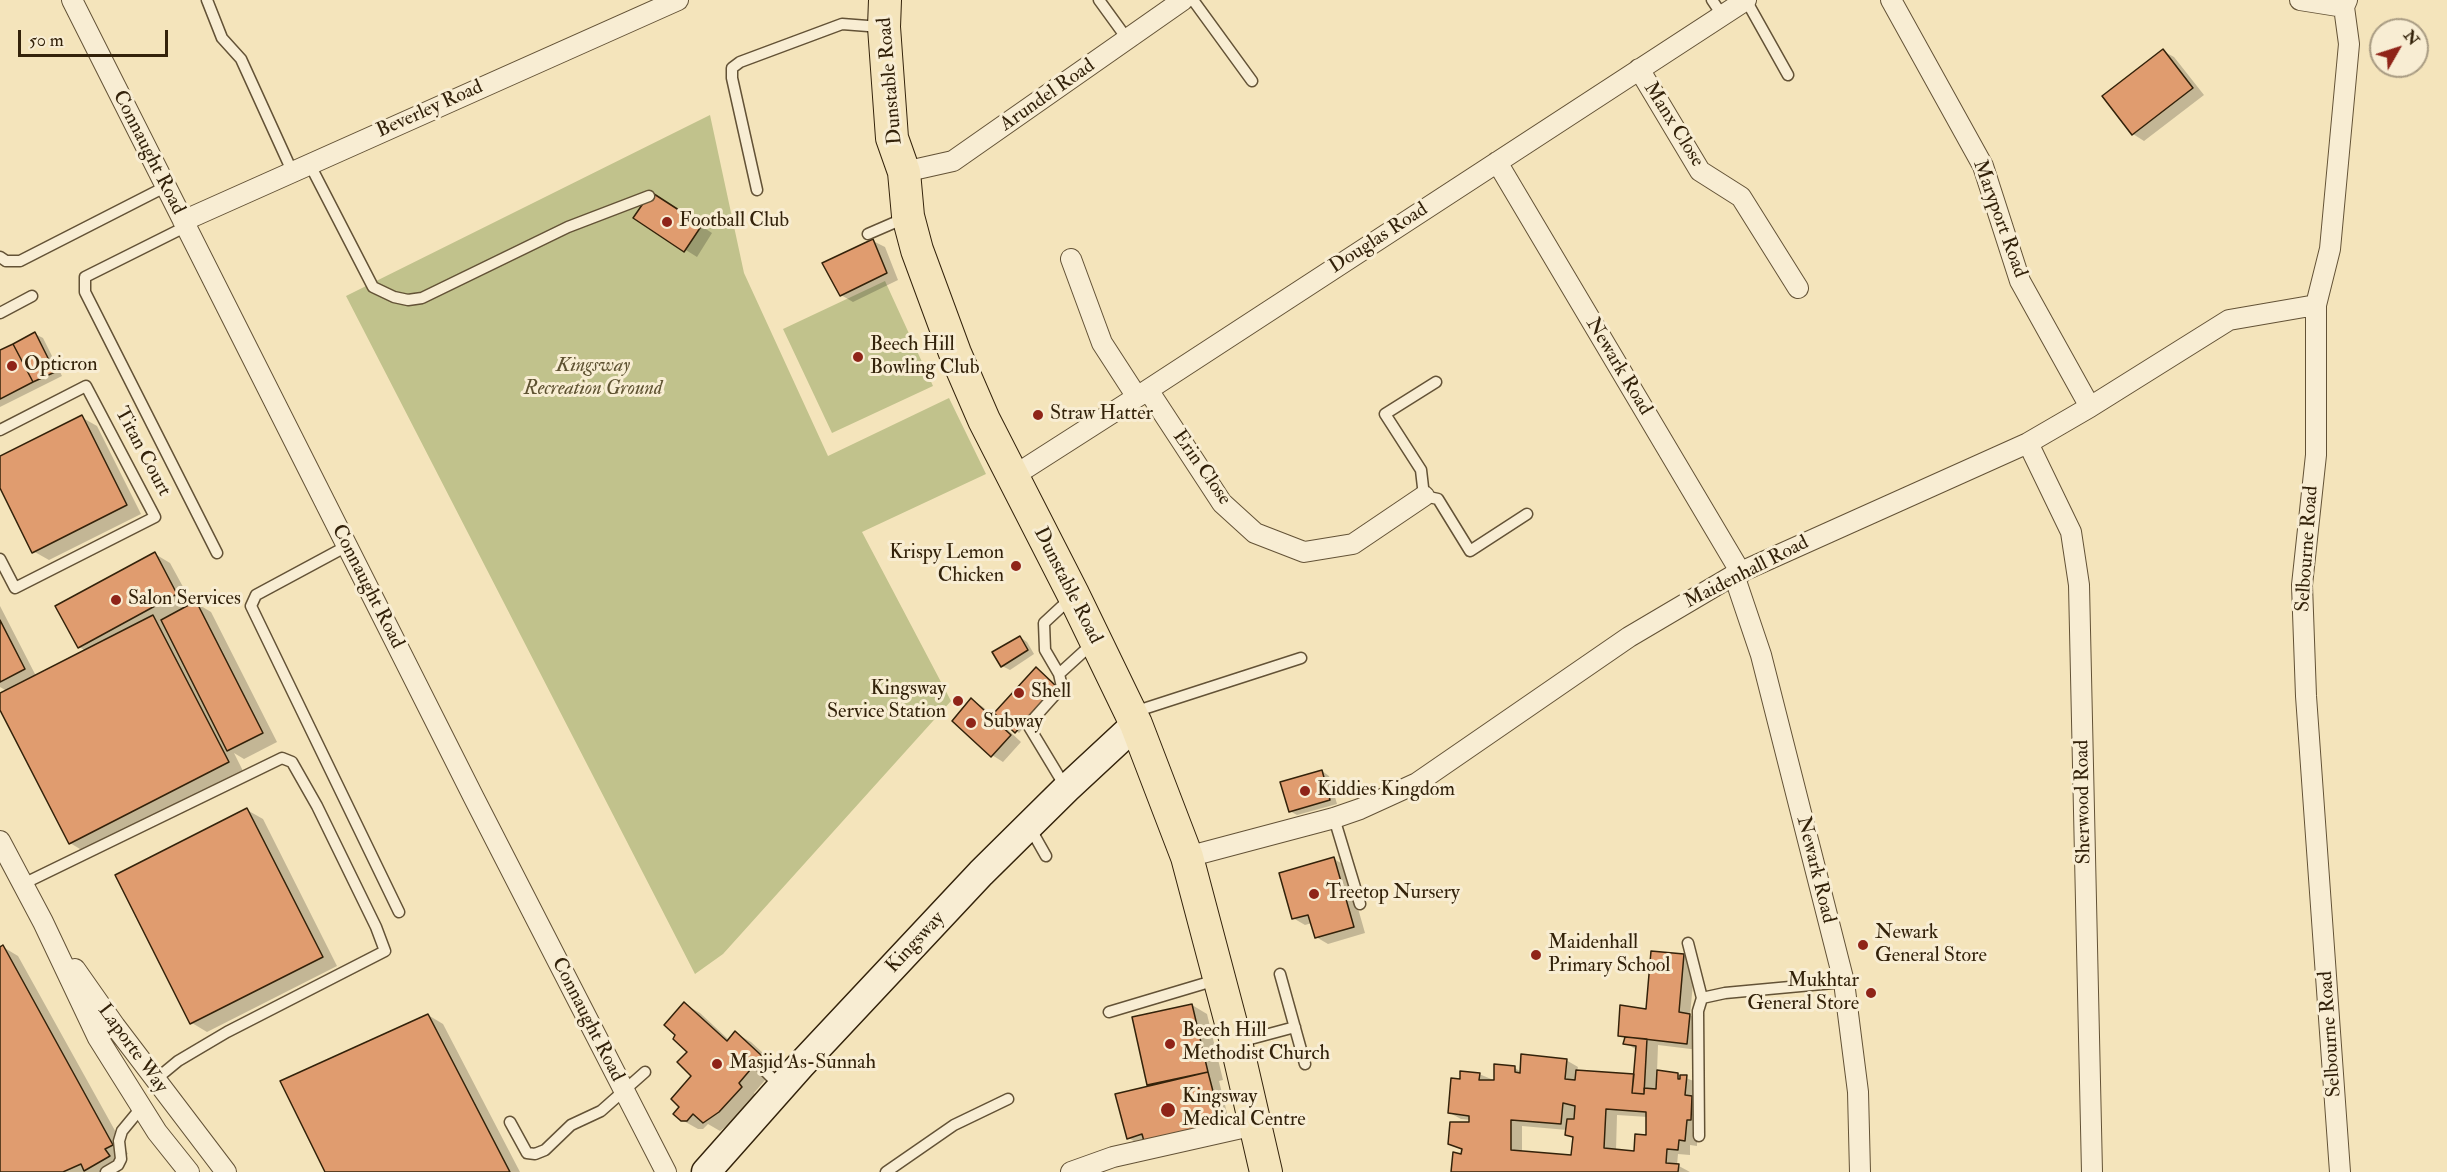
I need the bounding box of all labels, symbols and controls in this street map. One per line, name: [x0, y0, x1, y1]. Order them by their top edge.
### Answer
street label: Dunstable Road: [873, 16, 909, 146]
scale bar: [21, 18, 171, 56]
north arrow: [2369, 18, 2429, 78]
text: N: [2399, 26, 2424, 50]
text: 50 m: [29, 29, 64, 52]
street label: Arundel Road: [996, 55, 1100, 137]
street label: Beverley Road: [373, 76, 487, 144]
street label: Manx Close: [1638, 78, 1708, 172]
street label: Connaught Road: [106, 87, 190, 219]
street label: Maryport Road: [1967, 157, 2031, 281]
street label: Douglas Road: [1325, 198, 1433, 280]
place label: Football Club: [679, 210, 789, 234]
marker: Football Club: [660, 215, 674, 229]
street label: Newark Road: [1580, 314, 1656, 420]
place label: Beech Hill Bowling Club: [870, 334, 979, 381]
marker: Beech Hill Bowling Club: [851, 350, 865, 364]
place label: Opticron: [24, 354, 97, 378]
park label: Kingsway Recreation Ground: [524, 355, 662, 402]
marker: Opticron: [5, 359, 19, 373]
street label: Titan Court: [108, 403, 176, 501]
place label: Straw Hatter: [1050, 403, 1153, 427]
marker: Straw Hatter: [1031, 408, 1045, 422]
street label: Erin Close: [1166, 426, 1236, 510]
street label: Selbourne Road: [2292, 485, 2324, 613]
street label: Connaught Road: [325, 521, 409, 653]
street label: Dunstable Road: [1027, 524, 1107, 648]
street label: Maidenhall Road: [1681, 531, 1813, 615]
place label: Krispy Lemon Chicken: [889, 542, 1004, 589]
marker: Krispy Lemon Chicken: [1009, 559, 1023, 573]
place label: Salon Services: [128, 588, 241, 612]
marker: Salon Services: [109, 593, 123, 607]
place label: Kingsway Service Station: [827, 678, 946, 725]
place label: Shell: [1031, 681, 1071, 705]
marker: Shell: [1012, 686, 1026, 700]
marker: Kingsway Service Station: [951, 694, 965, 708]
place label: Subway: [983, 711, 1043, 735]
marker: Subway: [964, 716, 978, 730]
street label: Sherwood Road: [2071, 739, 2097, 865]
place label: Kiddies Kingdom: [1317, 779, 1455, 803]
marker: Kiddies Kingdom: [1298, 784, 1312, 798]
street label: Newark Road: [1790, 814, 1840, 926]
place label: Treetop Nursery: [1326, 882, 1460, 906]
marker: Treetop Nursery: [1307, 887, 1321, 901]
street label: Kingsway: [882, 907, 950, 979]
place label: Newark General Store: [1875, 922, 1987, 969]
place label: Maidenhall Primary School: [1548, 932, 1670, 979]
marker: Newark General Store: [1856, 938, 1870, 952]
marker: Maidenhall Primary School: [1529, 948, 1543, 962]
street label: Connaught Road: [545, 954, 629, 1086]
place label: Mukhtar General Store: [1747, 970, 1859, 1017]
street label: Selbourne Road: [2315, 970, 2347, 1098]
marker: Mukhtar General Store: [1864, 986, 1878, 1000]
street label: Laporte Way: [92, 1000, 172, 1098]
place label: Beech Hill Methodist Church: [1182, 1020, 1330, 1067]
marker: Beech Hill Methodist Church: [1163, 1037, 1177, 1051]
place label: Masjid As-Sunnah: [729, 1052, 876, 1076]
marker: Masjid As-Sunnah: [710, 1057, 724, 1071]
place label: Kingsway Medical Centre: [1182, 1086, 1306, 1133]
marker: Kingsway Medical Centre: [1159, 1101, 1177, 1119]

